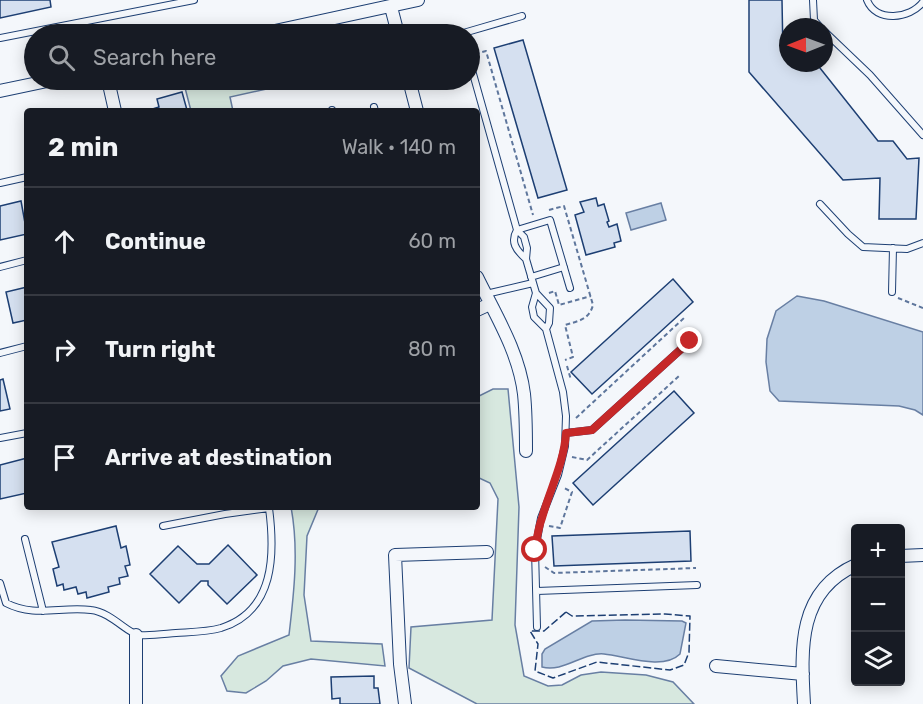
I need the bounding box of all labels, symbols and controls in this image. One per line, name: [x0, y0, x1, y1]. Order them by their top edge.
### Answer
north arrow: [779, 18, 833, 72]
search box: [24, 24, 480, 90]
icon: search: [45, 41, 78, 74]
text: Search here: [93, 44, 216, 71]
text: 2 min: [48, 132, 118, 163]
text: Walk · 140 m: [342, 135, 456, 159]
icon: ahead: [48, 225, 81, 258]
text: Continue: [105, 228, 206, 255]
text: 60 m: [409, 229, 456, 253]
route end: [676, 327, 702, 353]
icon: right: [48, 333, 81, 366]
text: Turn right: [105, 336, 215, 363]
text: 80 m: [408, 337, 456, 361]
icon: arrive: [48, 441, 81, 474]
text: Arrive at destination: [105, 444, 332, 471]
map controls: [851, 524, 905, 686]
button: +: [851, 524, 905, 578]
route start: [521, 536, 547, 562]
button: −: [851, 578, 905, 632]
button: layers: [851, 632, 905, 686]

